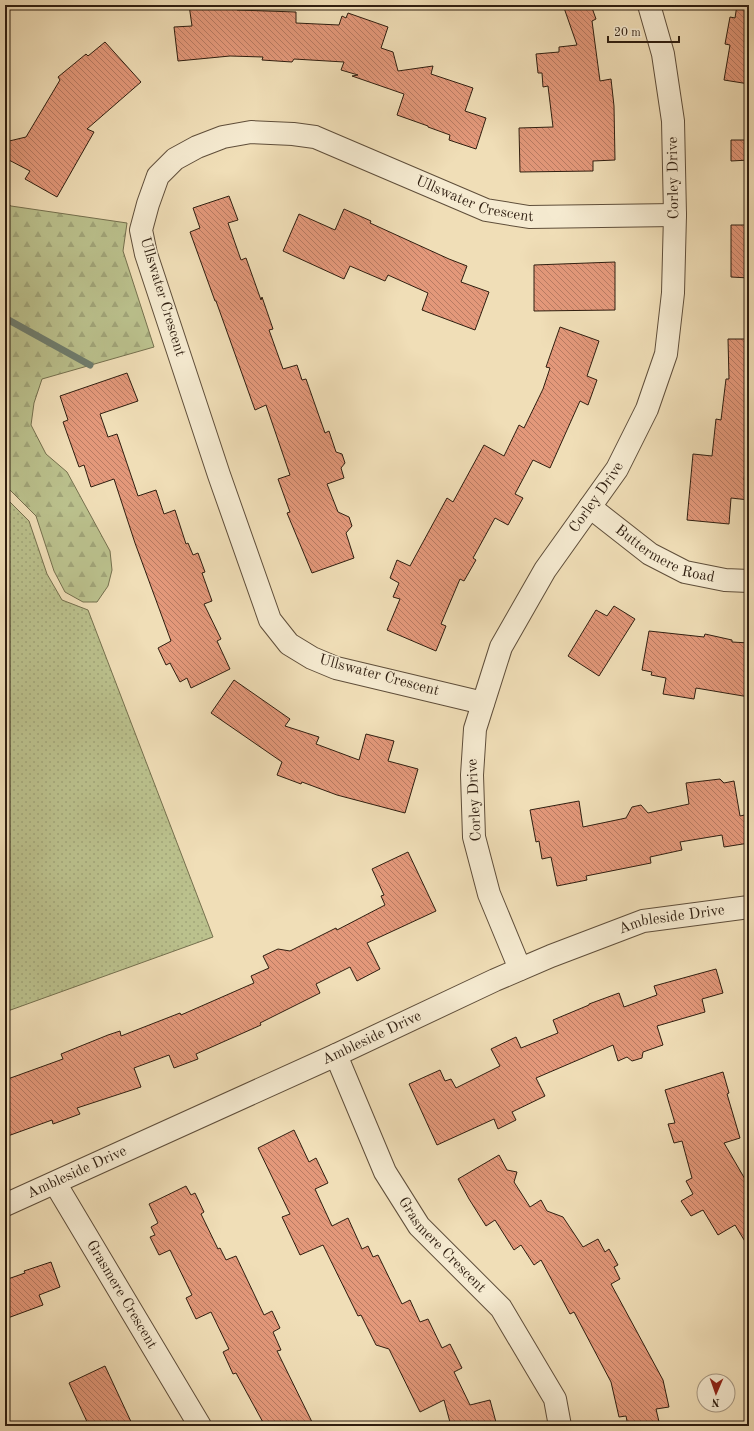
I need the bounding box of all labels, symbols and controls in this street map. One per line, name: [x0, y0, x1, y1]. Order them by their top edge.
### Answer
scale bar: [608, 18, 679, 44]
text: 20 m: [614, 27, 641, 39]
street label: Corley Drive: [666, 136, 682, 220]
street label: Ullswater Crescent: [413, 173, 534, 225]
street label: Ullswater Crescent: [137, 236, 187, 358]
street label: Corley Drive: [567, 460, 627, 536]
street label: Buttermere Road: [612, 522, 716, 585]
street label: Ullswater Crescent: [317, 653, 441, 699]
street label: Corley Drive: [465, 758, 485, 842]
street label: Ambleside Drive: [617, 903, 726, 937]
street label: Ambleside Drive: [320, 1008, 424, 1068]
street label: Ambleside Drive: [25, 1143, 129, 1201]
street label: Grasmere Crescent: [395, 1195, 489, 1296]
street label: Grasmere Crescent: [84, 1238, 160, 1351]
north arrow: [696, 1373, 736, 1413]
text: N: [711, 1396, 720, 1407]

